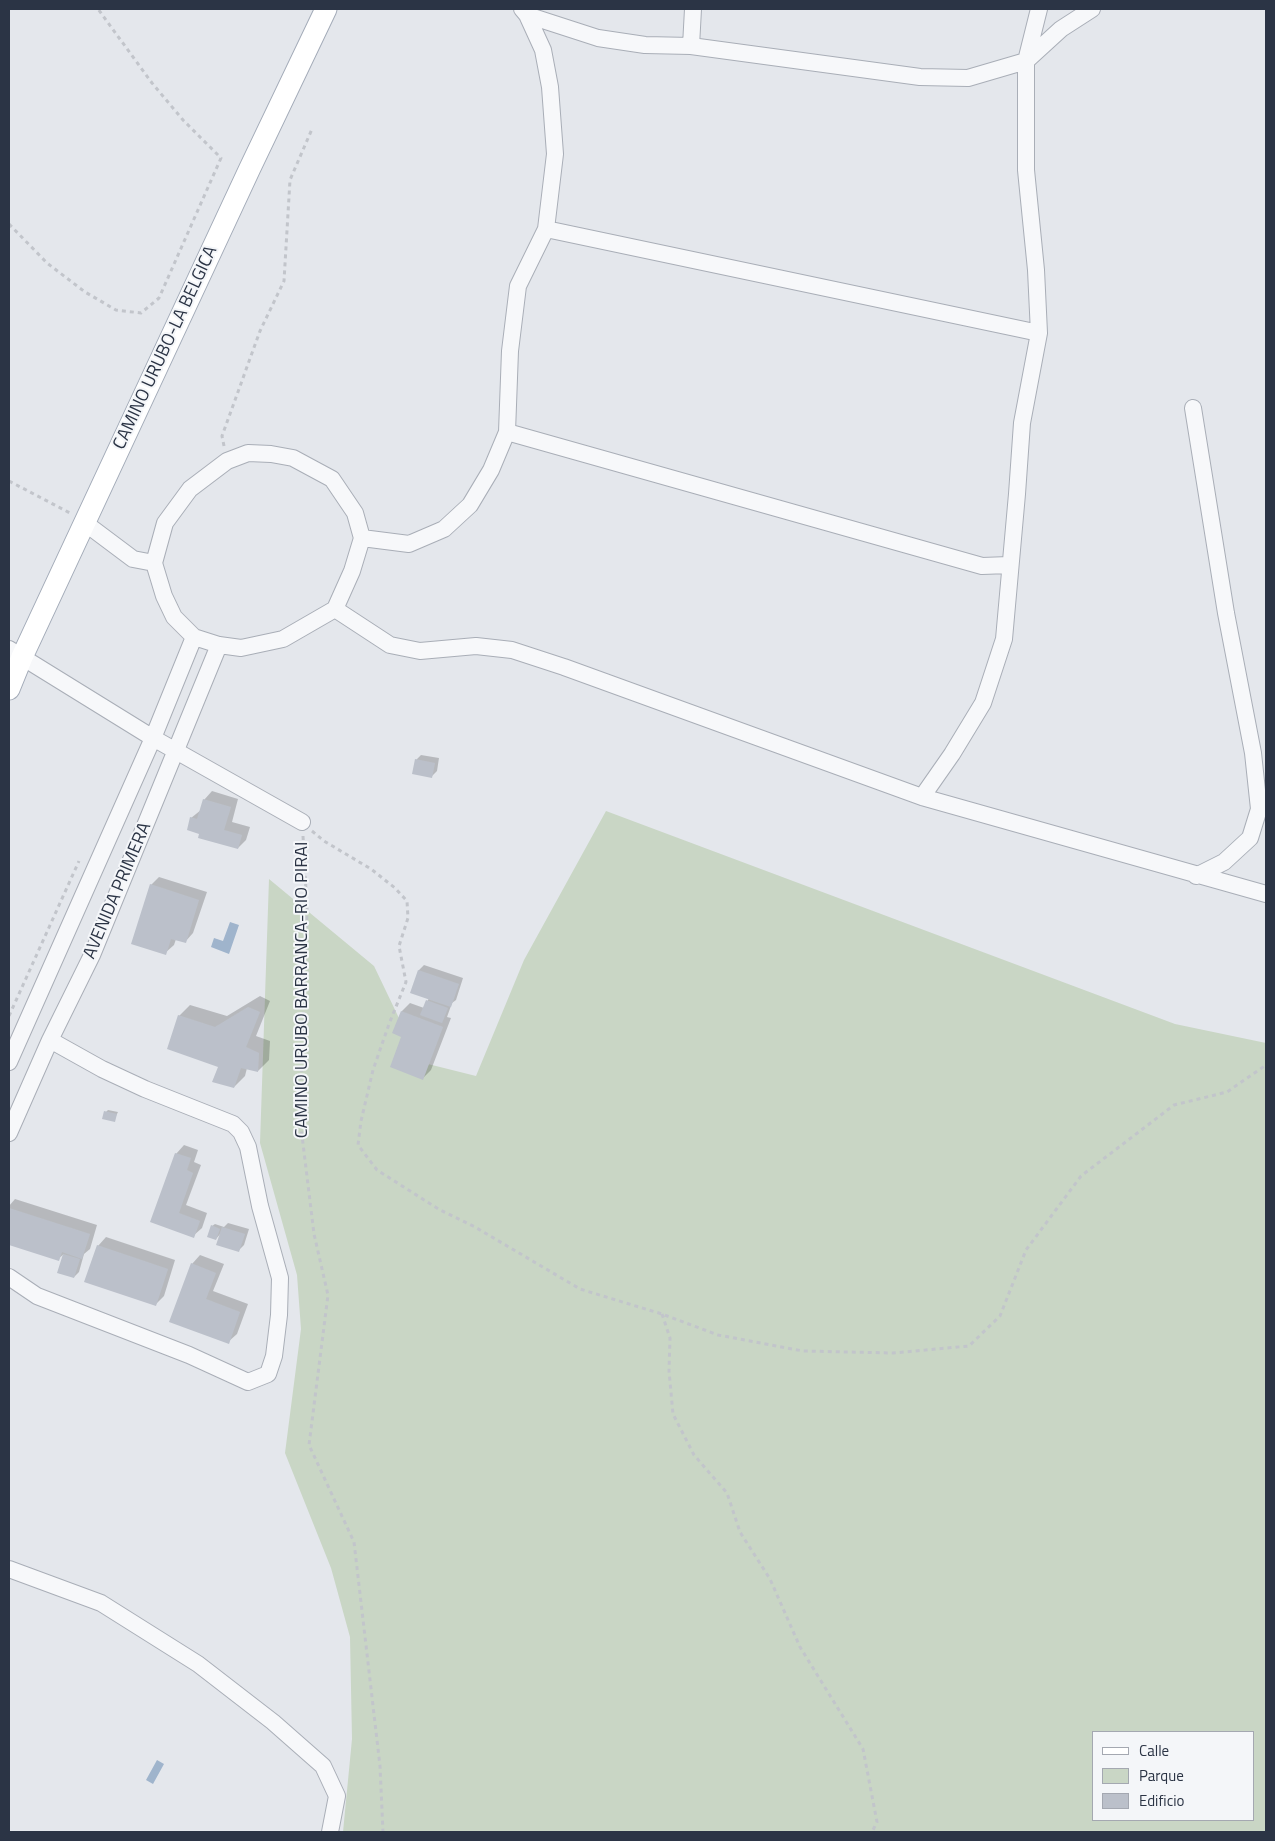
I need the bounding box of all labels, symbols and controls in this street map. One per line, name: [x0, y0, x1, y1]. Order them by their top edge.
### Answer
street label: CAMINO URUBO-LA BELGICA: [109, 243, 223, 453]
street label: AVENIDA PRIMERA: [79, 819, 157, 963]
street label: CAMINO URUBO BARRANCA-RIO PIRAI: [292, 842, 314, 1138]
legend: [1092, 1731, 1255, 1821]
text: Calle: [1139, 1739, 1169, 1762]
text: Parque: [1139, 1764, 1184, 1787]
text: Edificio: [1139, 1789, 1184, 1812]

